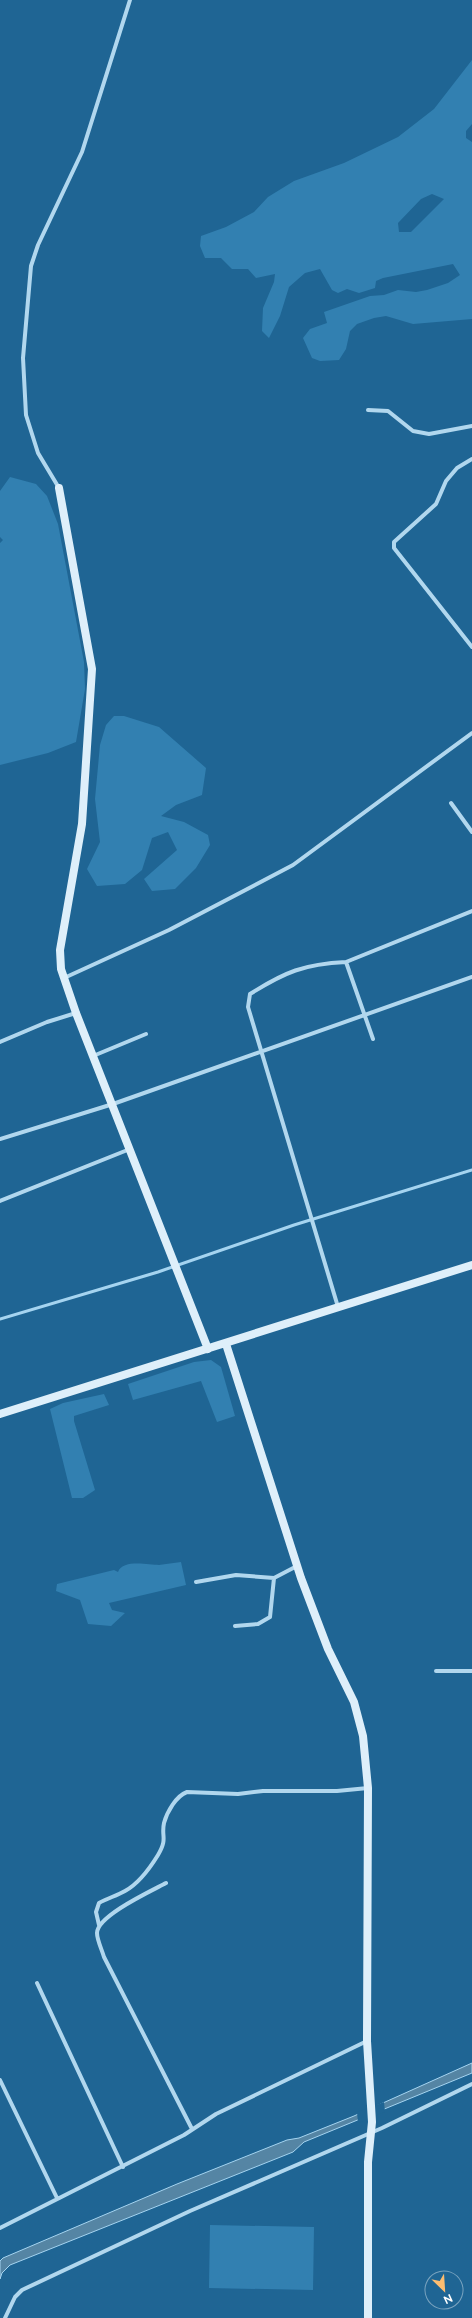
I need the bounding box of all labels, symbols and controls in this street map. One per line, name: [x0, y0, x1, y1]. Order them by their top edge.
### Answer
north arrow: [424, 2270, 464, 2310]
text: N: [441, 2291, 455, 2306]

